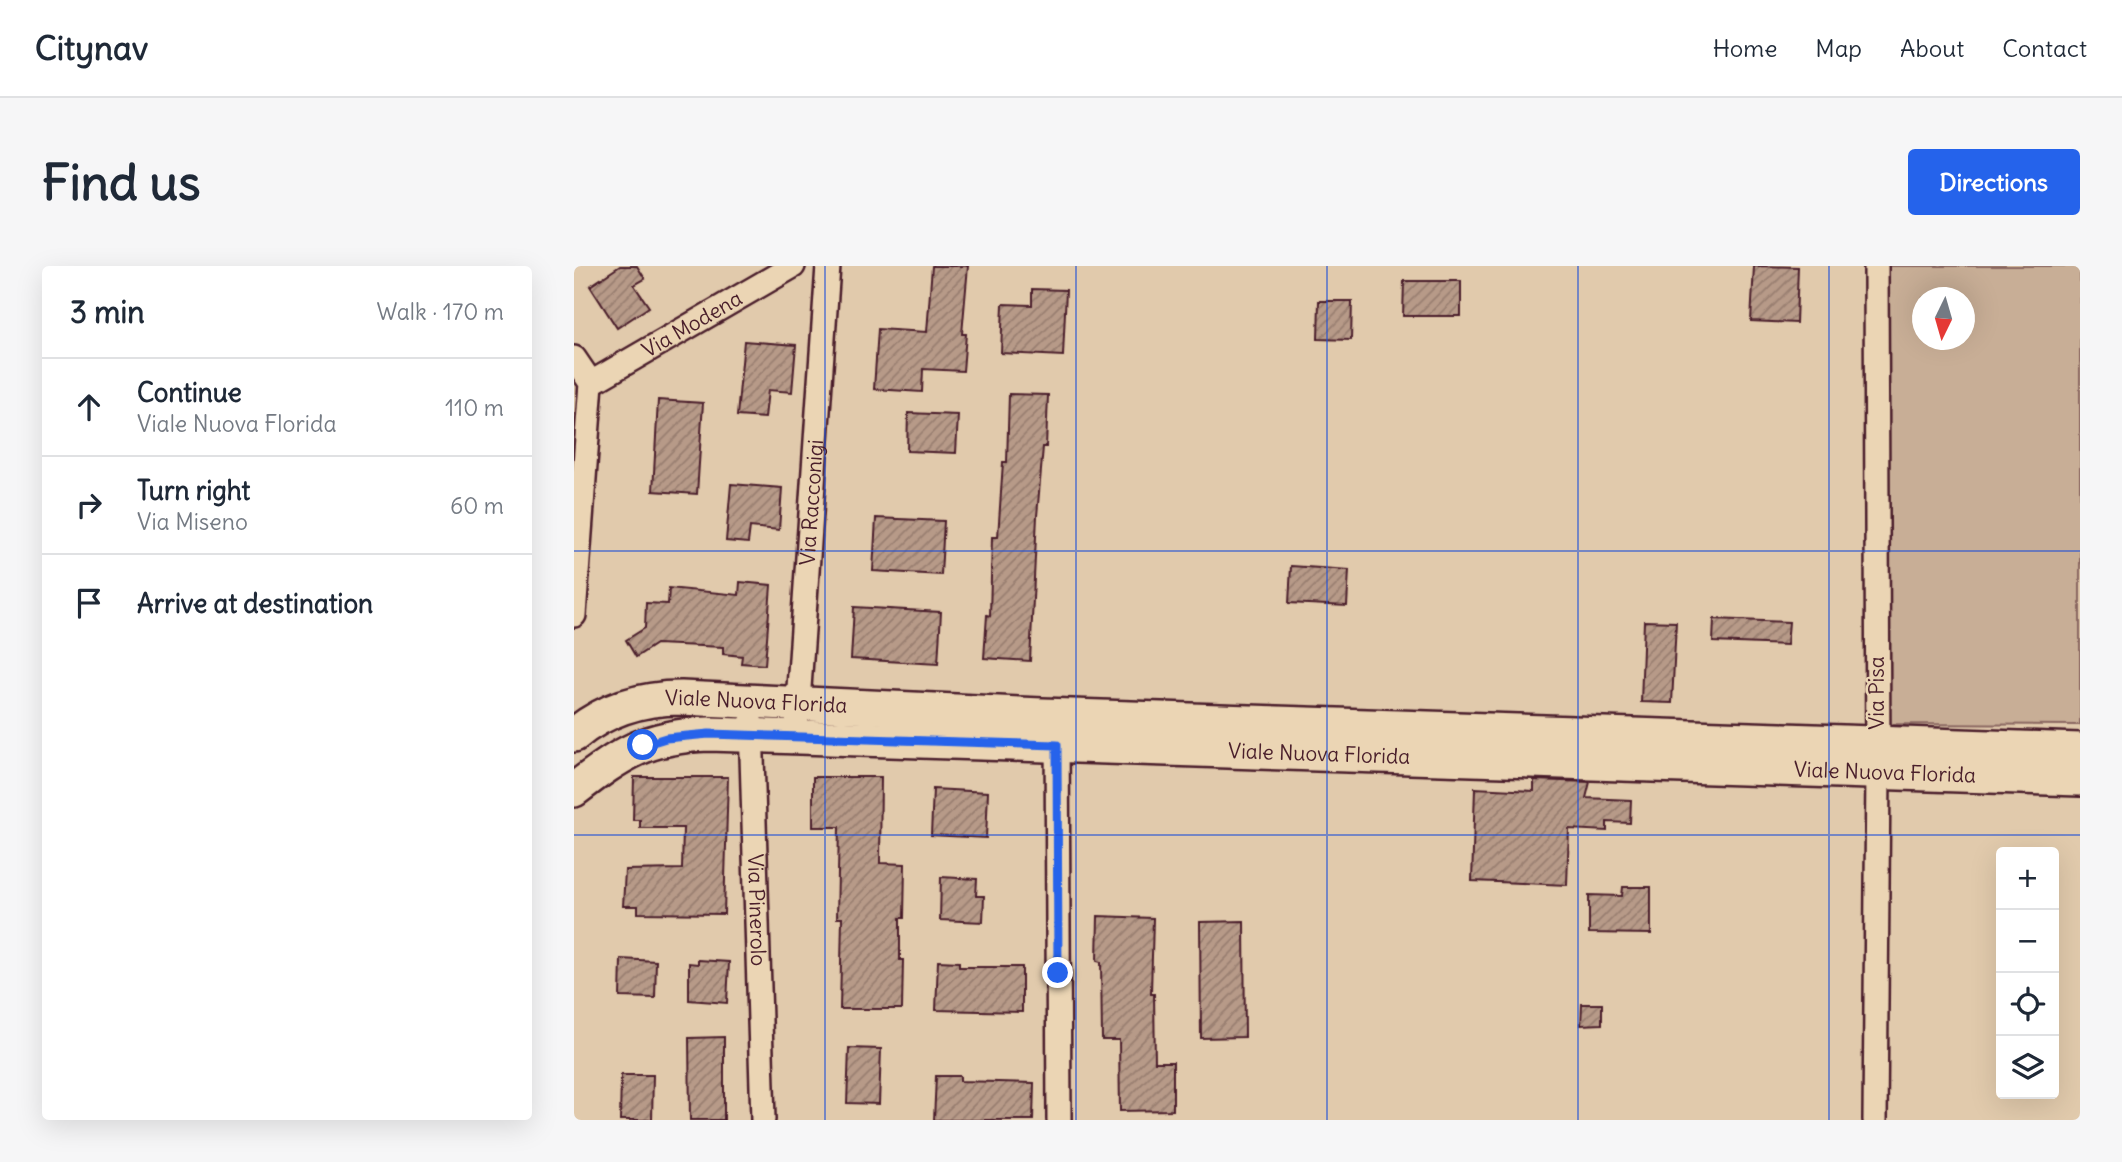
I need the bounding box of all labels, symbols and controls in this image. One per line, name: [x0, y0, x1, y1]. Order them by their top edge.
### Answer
text: Citynav: [35, 27, 148, 69]
text: Home: [1713, 33, 1777, 63]
text: Map: [1815, 33, 1862, 63]
text: About: [1900, 33, 1964, 63]
text: Contact: [2002, 33, 2087, 63]
button: Directions: [1908, 149, 2080, 215]
text: Find us: [42, 152, 200, 213]
street label: Via Modena: [637, 284, 747, 363]
north arrow: [1912, 287, 1975, 350]
text: 3 min: [70, 293, 145, 331]
text: Walk · 170 m: [377, 297, 504, 326]
text: Continue: [137, 376, 242, 409]
icon: ahead: [70, 388, 108, 426]
text: 110 m: [445, 393, 504, 422]
text: Viale Nuova Florida: [137, 409, 337, 438]
street label: Via Racconigi: [793, 439, 829, 566]
text: Turn right: [137, 474, 250, 507]
icon: right: [70, 486, 108, 524]
text: 60 m: [450, 491, 504, 520]
text: Via Miseno: [137, 507, 248, 536]
icon: arrive: [70, 584, 108, 622]
text: Arrive at destination: [137, 587, 373, 620]
street label: Via Pisa: [1863, 656, 1890, 730]
street label: Viale Nuova Florida: [664, 684, 848, 719]
route start: [627, 729, 658, 760]
street label: Viale Nuova Florida: [1228, 737, 1411, 770]
street label: Viale Nuova Florida: [1793, 756, 1976, 789]
map controls: [1996, 847, 2059, 1099]
button: +: [1996, 847, 2059, 910]
street label: Via Pinerolo: [742, 853, 772, 966]
button: −: [1996, 910, 2059, 973]
route end: [1042, 957, 1073, 988]
button: locate: [1996, 973, 2059, 1036]
button: layers: [1996, 1036, 2059, 1099]

